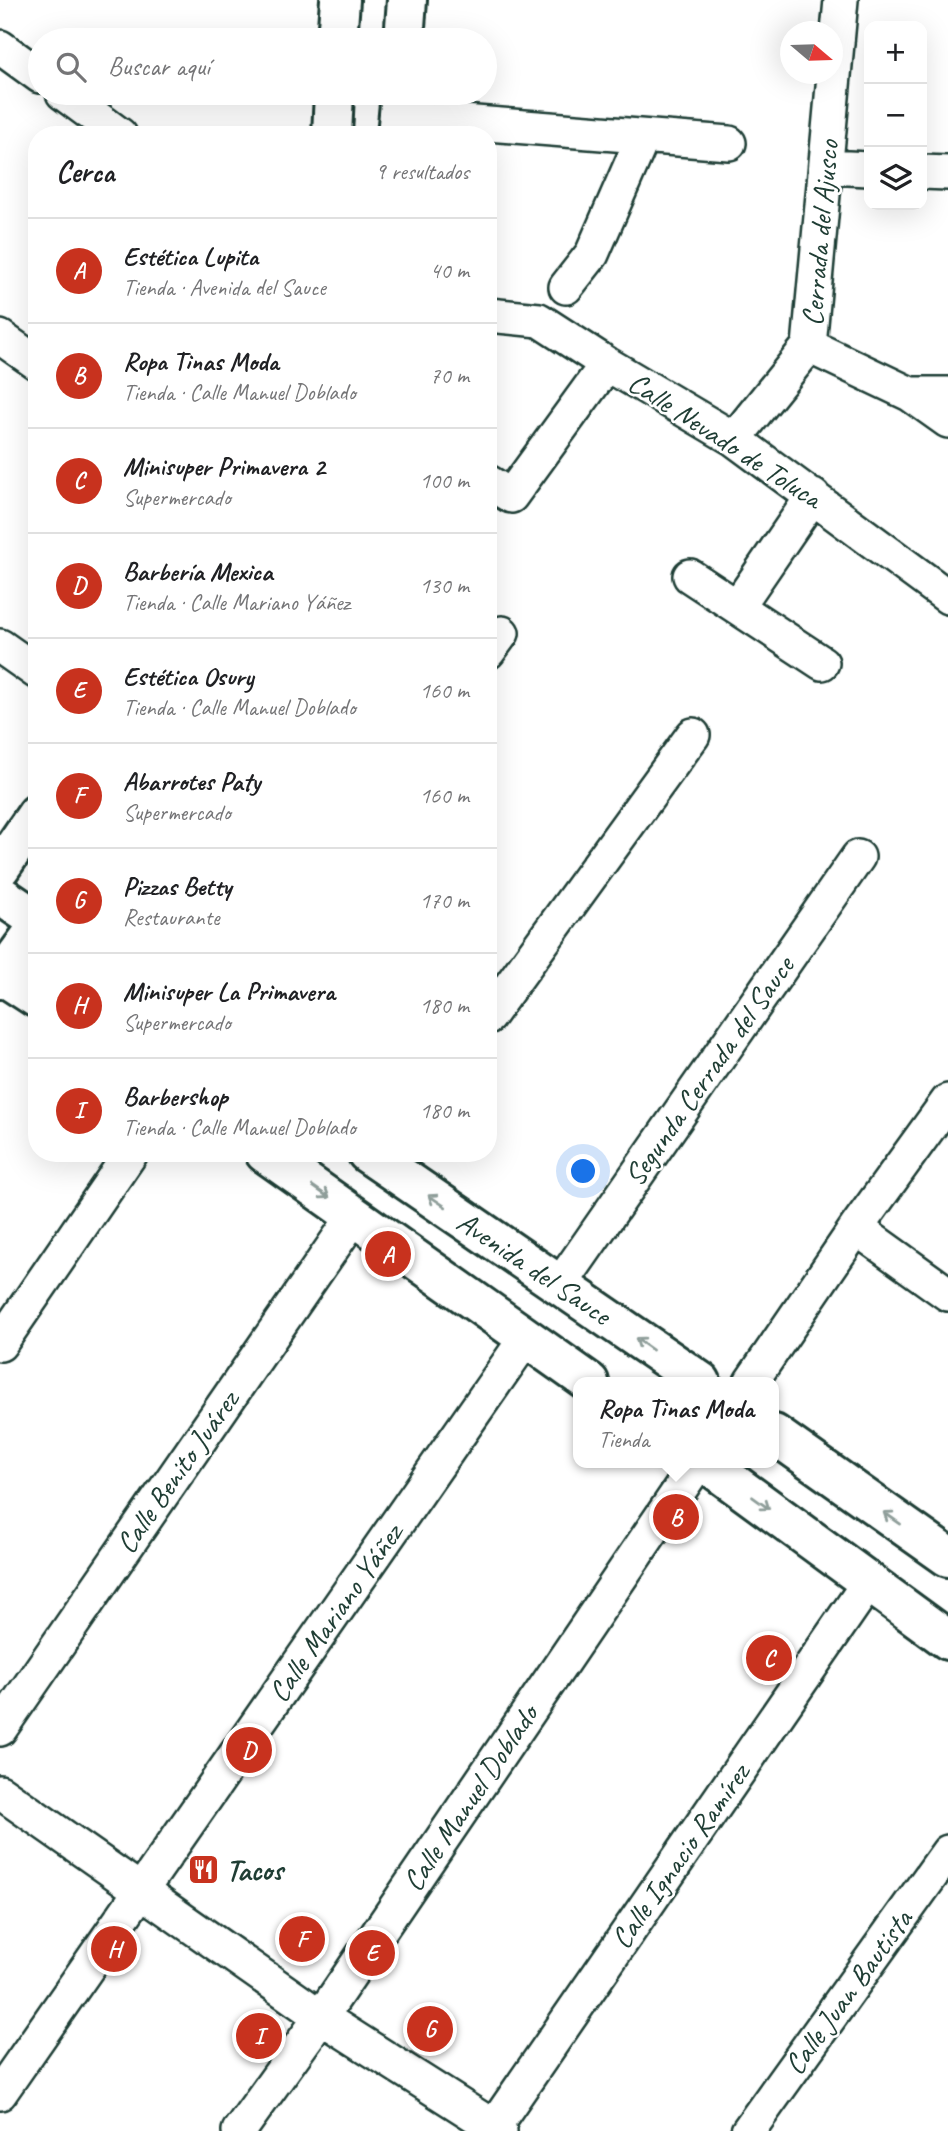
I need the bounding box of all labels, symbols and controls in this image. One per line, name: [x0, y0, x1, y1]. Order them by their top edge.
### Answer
north arrow: [780, 21, 843, 84]
map controls: [864, 21, 927, 210]
button: +: [864, 21, 927, 84]
search box: [28, 28, 497, 105]
icon: search: [52, 48, 90, 86]
text: Buscar aquí: [108, 50, 210, 83]
button: −: [864, 84, 927, 147]
street label: Cerrada del Ajusco: [793, 137, 847, 327]
button: layers: [864, 147, 927, 210]
text: Cerca: [56, 153, 114, 191]
text: 9 resultados: [375, 157, 469, 186]
text: Estética Lupita: [123, 240, 258, 273]
text: A: [73, 256, 85, 285]
text: 40 m: [430, 256, 469, 285]
text: Tienda · Avenida del Sauce: [123, 273, 326, 302]
text: Ropa Tinas Moda: [123, 345, 279, 378]
text: B: [73, 361, 85, 390]
text: 70 m: [430, 361, 469, 390]
street label: Calle Nevado de Toluca: [621, 363, 831, 518]
text: Tienda · Calle Manuel Doblado: [123, 378, 356, 407]
text: Minisuper Primavera 2: [123, 450, 325, 483]
text: C: [74, 466, 84, 495]
text: 100 m: [420, 466, 469, 495]
text: Supermercado: [123, 483, 231, 512]
text: Barbería Mexica: [123, 555, 273, 588]
text: D: [72, 571, 86, 600]
text: 130 m: [420, 571, 469, 600]
text: Tienda · Calle Mariano Yáñez: [123, 588, 350, 617]
text: Estética Osury: [123, 660, 253, 693]
text: E: [73, 676, 85, 705]
text: 160 m: [420, 676, 469, 705]
text: Tienda · Calle Manuel Doblado: [123, 693, 356, 722]
text: Abarrotes Paty: [123, 765, 260, 798]
text: F: [74, 781, 84, 810]
text: 160 m: [420, 781, 469, 810]
text: Supermercado: [123, 798, 231, 827]
text: Pizzas Betty: [123, 870, 231, 903]
text: G: [73, 886, 85, 915]
text: 170 m: [420, 886, 469, 915]
text: Restaurante: [123, 903, 220, 932]
street label: Segunda Cerrada del Sauce: [616, 947, 804, 1193]
text: Minisuper La Primavera: [123, 975, 335, 1008]
text: H: [72, 991, 86, 1020]
text: 180 m: [420, 991, 469, 1020]
text: Supermercado: [123, 1008, 231, 1037]
text: Barbershop: [123, 1080, 228, 1113]
text: I: [74, 1096, 84, 1125]
text: 180 m: [420, 1096, 469, 1125]
text: Tienda · Calle Manuel Doblado: [123, 1113, 356, 1142]
your location: [566, 1154, 600, 1188]
one-way arrow: [311, 1185, 330, 1199]
one-way arrow: [428, 1194, 447, 1208]
street label: Avenida del Sauce: [450, 1203, 620, 1335]
pin: A: [365, 1228, 411, 1280]
one-way arrow: [635, 1336, 654, 1351]
popup: [573, 1377, 779, 1468]
street label: Calle Benito Juárez: [107, 1381, 248, 1561]
text: Ropa Tinas Moda: [598, 1392, 754, 1425]
text: Tienda: [598, 1425, 649, 1454]
pin: B: [653, 1491, 699, 1543]
one-way arrow: [751, 1496, 770, 1510]
one-way arrow: [883, 1511, 902, 1525]
street label: Calle Mariano Yáñez: [259, 1514, 413, 1710]
pin: C: [746, 1632, 792, 1684]
street label: Calle Manuel Doblado: [394, 1695, 548, 1898]
pin: D: [226, 1724, 272, 1776]
street label: Calle Ignacio Ramírez: [602, 1754, 759, 1956]
place label: Tacos: [226, 1851, 286, 1889]
restaurant icon: Tacos: [186, 1853, 220, 1887]
street label: Calle Juan Bautista: [775, 1900, 922, 2082]
pin: F: [279, 1913, 325, 1965]
pin: H: [91, 1923, 137, 1975]
pin: E: [349, 1927, 395, 1979]
pin: G: [407, 2003, 453, 2055]
pin: I: [236, 2010, 282, 2062]

